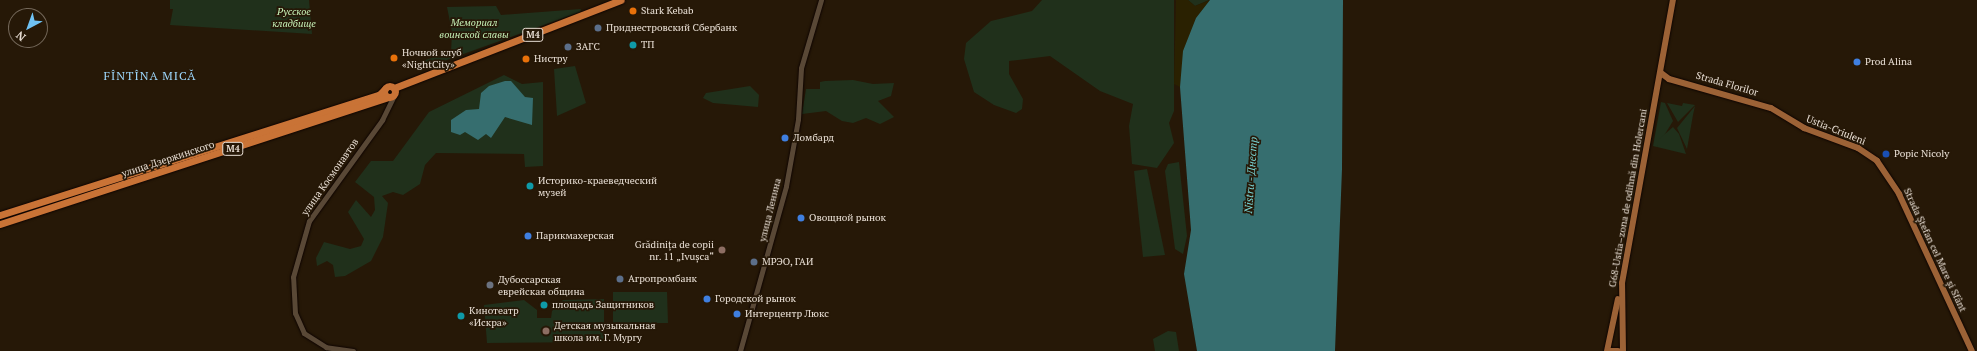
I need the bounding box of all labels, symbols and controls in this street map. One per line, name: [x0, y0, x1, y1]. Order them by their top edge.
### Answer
park label: Русское кладбище: [272, 5, 316, 28]
place label: Stark Kebab: [641, 5, 694, 17]
marker: Stark Kebab: [628, 6, 638, 16]
north arrow: [8, 8, 48, 48]
park label: Мемориал воинской славы: [439, 16, 509, 40]
place label: Приднестровский Сбербанк: [606, 22, 737, 34]
marker: Приднестровский Сбербанк: [593, 23, 603, 33]
text: N: [13, 28, 29, 44]
road number: M4: [522, 28, 544, 42]
place label: ТП: [641, 39, 654, 51]
marker: ТП: [628, 40, 638, 50]
place label: ЗАГС: [576, 41, 600, 53]
marker: ЗАГС: [563, 42, 573, 52]
place label: Ночной клуб «NightCity»: [402, 46, 462, 70]
marker: Ночной клуб «NightCity»: [389, 53, 399, 63]
place label: Нистру: [534, 53, 567, 65]
marker: Нистру: [521, 54, 531, 64]
place label: Prod Alina: [1865, 56, 1912, 68]
marker: Prod Alina: [1852, 57, 1862, 67]
district label: FÎNTÎNA MICĂ: [103, 69, 197, 83]
street label: Strada Florilor: [1694, 69, 1760, 99]
street label: G68-Ustia–zona de odihnă din Holercani: [1606, 108, 1650, 288]
street label: Ustia-Criuleni: [1805, 113, 1867, 147]
place label: Ломбард: [793, 132, 834, 144]
marker: Ломбард: [780, 133, 790, 143]
street label: улица Космонавтов: [299, 136, 361, 218]
water label: Nistru - Днестр: [1242, 136, 1260, 214]
street label: улица Дзержинского: [120, 138, 216, 180]
road number: M4: [222, 142, 244, 156]
place label: Popic Nicoly: [1894, 148, 1949, 160]
marker: Popic Nicoly: [1881, 149, 1891, 159]
place label: Историко-краеведческий музей: [538, 174, 657, 198]
street label: улица Ленина: [756, 177, 784, 243]
marker: Историко-краеведческий музей: [525, 181, 535, 191]
street label: Strada Ștefan cel Mare și Sfânt: [1901, 186, 1969, 314]
place label: Овощной рынок: [809, 212, 886, 224]
marker: Овощной рынок: [796, 213, 806, 223]
place label: Парикмахерская: [536, 230, 614, 242]
marker: Парикмахерская: [523, 231, 533, 241]
place label: Grădinița de copii nr. 11 „Ivușca“: [635, 238, 714, 262]
marker: Grădinița de copii nr. 11 „Ivușca“: [717, 245, 727, 255]
place label: МРЭО, ГАИ: [762, 256, 814, 268]
marker: МРЭО, ГАИ: [749, 257, 759, 267]
place label: Дубоссарская еврейская община: [498, 273, 585, 296]
place label: Агропромбанк: [628, 273, 697, 285]
marker: Агропромбанк: [615, 274, 625, 284]
marker: Дубоссарская еврейская община: [485, 280, 495, 290]
place label: Городской рынок: [715, 293, 796, 305]
marker: Городской рынок: [702, 294, 712, 304]
place label: площадь Защитников: [552, 299, 654, 311]
marker: площадь Защитников: [539, 300, 549, 310]
place label: Кинотеатр «Искра»: [469, 304, 519, 328]
place label: Интерцентр Люкс: [745, 308, 829, 320]
marker: Интерцентр Люкс: [732, 309, 742, 319]
marker: Кинотеатр «Искра»: [456, 311, 466, 321]
place label: Детская музыкальная школа им. Г. Мургу: [554, 319, 656, 342]
marker: Детская музыкальная школа им. Г. Мургу: [541, 326, 551, 336]

